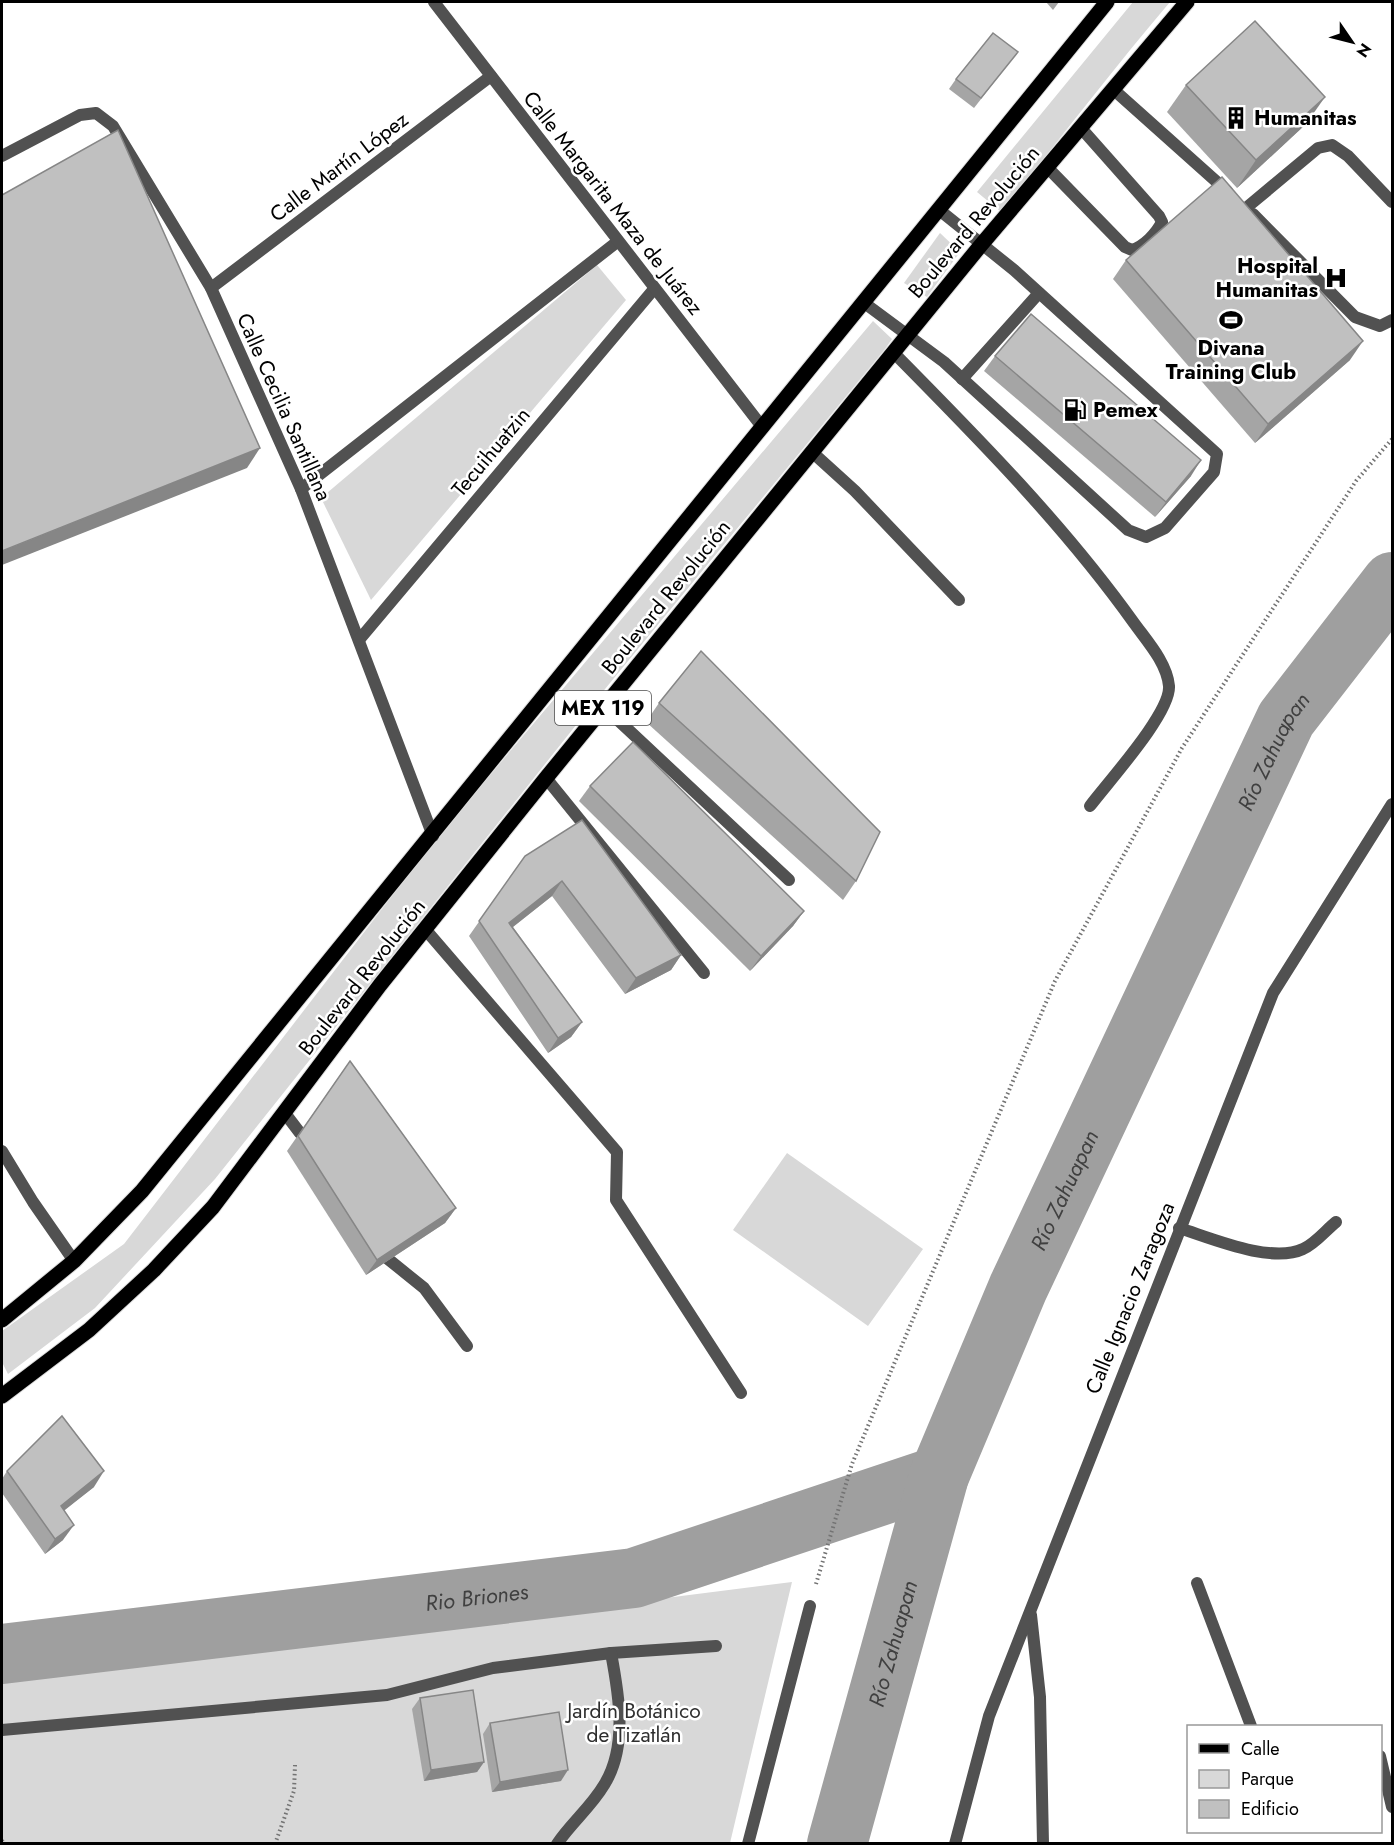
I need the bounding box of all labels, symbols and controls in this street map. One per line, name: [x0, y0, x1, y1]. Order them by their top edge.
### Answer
north arrow: [1322, 12, 1382, 72]
text: N: [1351, 39, 1377, 62]
street label: Calle Margarita Maza de Juárez: [516, 85, 710, 322]
place label: Humanitas: [1254, 103, 1357, 133]
street label: Calle Martín López: [264, 105, 415, 229]
building icon: Humanitas: [1223, 105, 1249, 131]
street label: Boulevard Revolución: [901, 139, 1047, 305]
place label: Hospital Humanitas: [1215, 251, 1318, 305]
hospital icon: Hospital Humanitas: [1323, 265, 1349, 291]
sports icon: Divana Training Club: [1218, 307, 1244, 333]
street label: Calle Cecilia Santillana: [229, 308, 339, 506]
place label: Divana Training Club: [1166, 333, 1296, 387]
place label: Pemex: [1093, 395, 1158, 425]
fuel station icon: Pemex: [1062, 397, 1088, 423]
street label: Tecuihuatzin: [445, 401, 537, 503]
street label: Boulevard Revolución: [594, 513, 738, 681]
water label: Río Zahuapan: [1229, 685, 1317, 816]
road number: MEX 119: [555, 691, 651, 725]
street label: Boulevard Revolución: [291, 893, 433, 1061]
water label: Río Zahuapan: [1022, 1125, 1106, 1256]
street label: Calle Ignacio Zaragoza: [1078, 1198, 1182, 1398]
water label: Rio Briones: [423, 1575, 530, 1619]
water label: Río Zahuapan: [860, 1577, 925, 1710]
park label: Jardín Botánico de Tizatlán: [564, 1696, 701, 1750]
legend: [1187, 1725, 1382, 1833]
text: Calle: [1241, 1736, 1280, 1762]
text: Parque: [1241, 1766, 1294, 1792]
text: Edificio: [1241, 1796, 1299, 1822]

